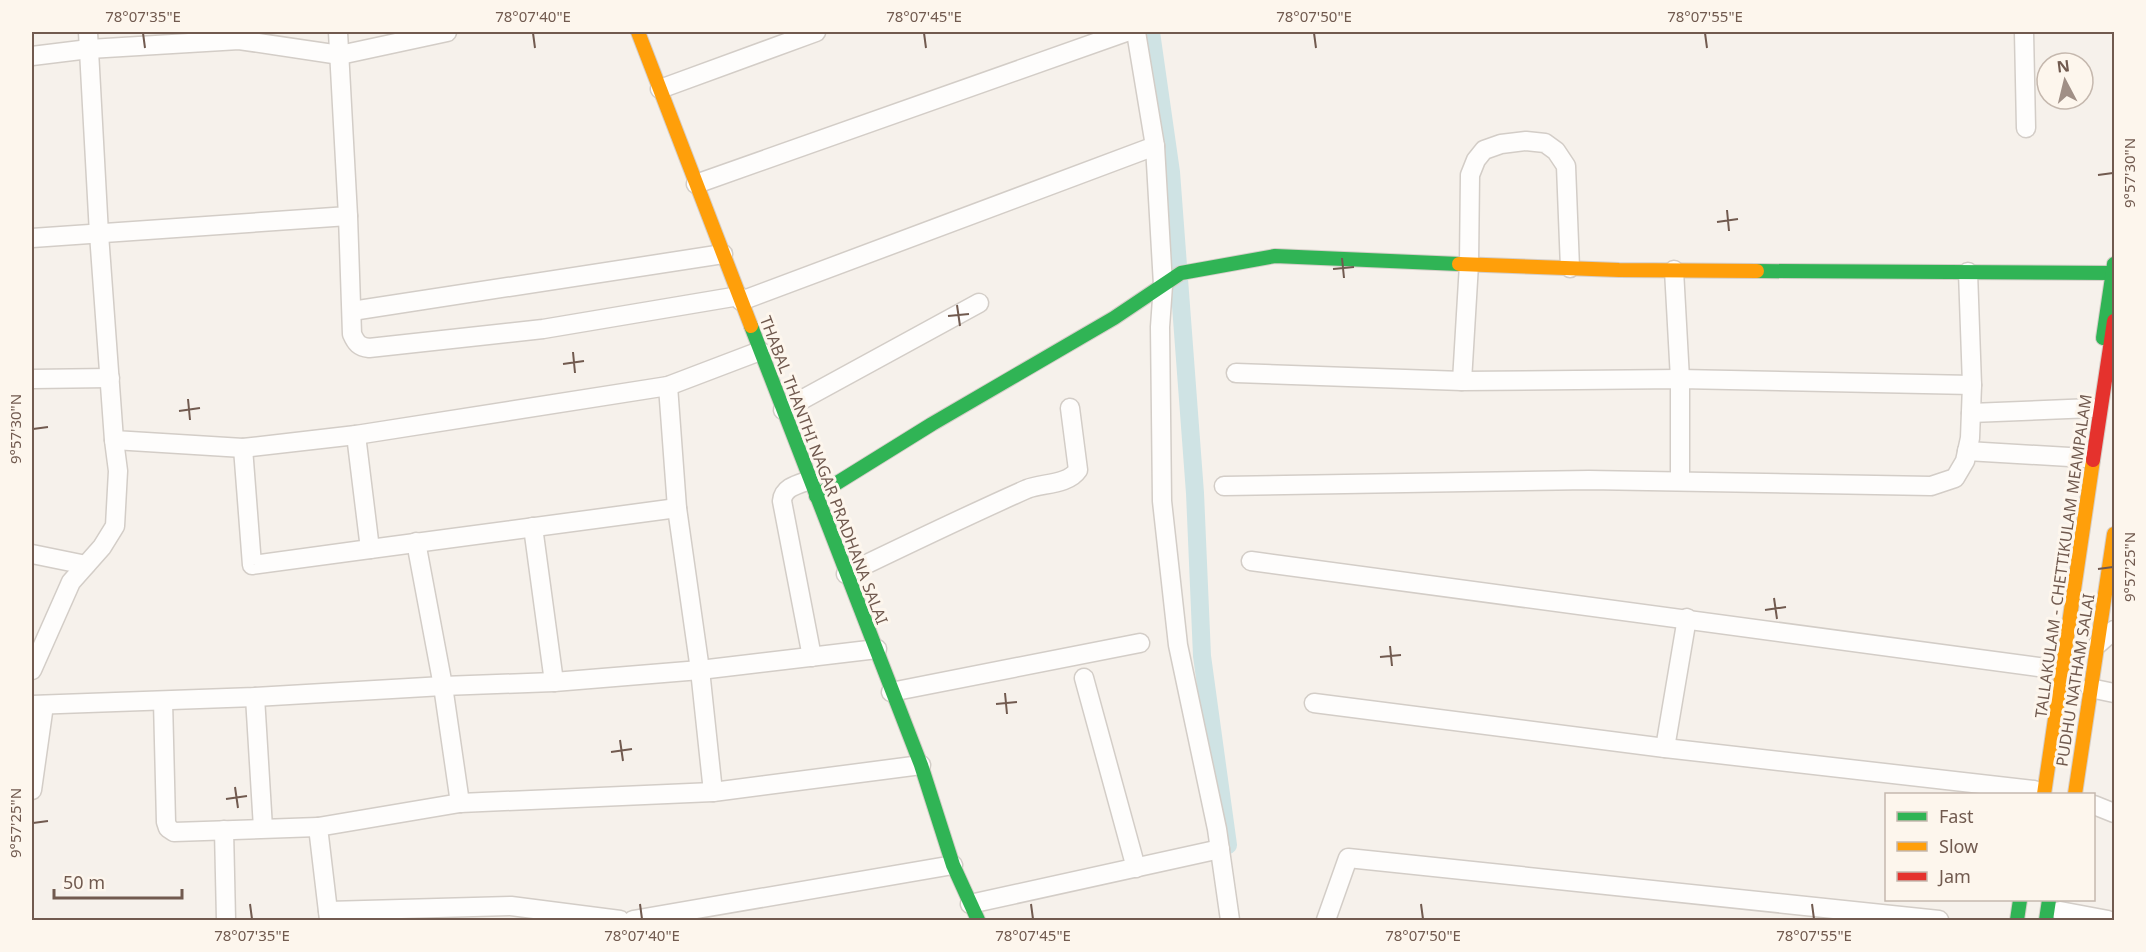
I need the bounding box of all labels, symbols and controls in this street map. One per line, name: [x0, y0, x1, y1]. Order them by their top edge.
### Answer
text: 78°07'35"E: [105, 6, 181, 26]
text: 78°07'40"E: [495, 6, 571, 26]
text: 78°07'45"E: [886, 6, 962, 26]
text: 78°07'50"E: [1276, 6, 1352, 26]
text: 78°07'55"E: [1667, 6, 1743, 26]
north arrow: [2035, 51, 2095, 111]
text: N: [2055, 54, 2071, 78]
text: 9°57'30"N: [2119, 138, 2139, 208]
street label: THABAL THANTHI NAGAR PRADHANA SALAI: [755, 313, 893, 627]
street label: TALLAKULAM - CHETTIKULAM MEAMPALAM: [2029, 393, 2097, 719]
text: 9°57'30"N: [5, 394, 25, 464]
text: 9°57'25"N: [2119, 532, 2139, 602]
street label: PUDHU NATHAM SALAI: [2050, 592, 2100, 768]
text: 9°57'25"N: [5, 788, 25, 858]
legend: [1885, 793, 2095, 901]
text: Fast: [1939, 804, 1974, 828]
text: Slow: [1939, 834, 1978, 858]
scale bar: [54, 862, 182, 900]
text: Jam: [1937, 864, 1971, 888]
text: 50 m: [63, 870, 105, 894]
text: 78°07'35"E: [214, 925, 290, 945]
text: 78°07'40"E: [604, 925, 680, 945]
text: 78°07'45"E: [995, 925, 1071, 945]
text: 78°07'50"E: [1385, 925, 1461, 945]
text: 78°07'55"E: [1776, 925, 1852, 945]

